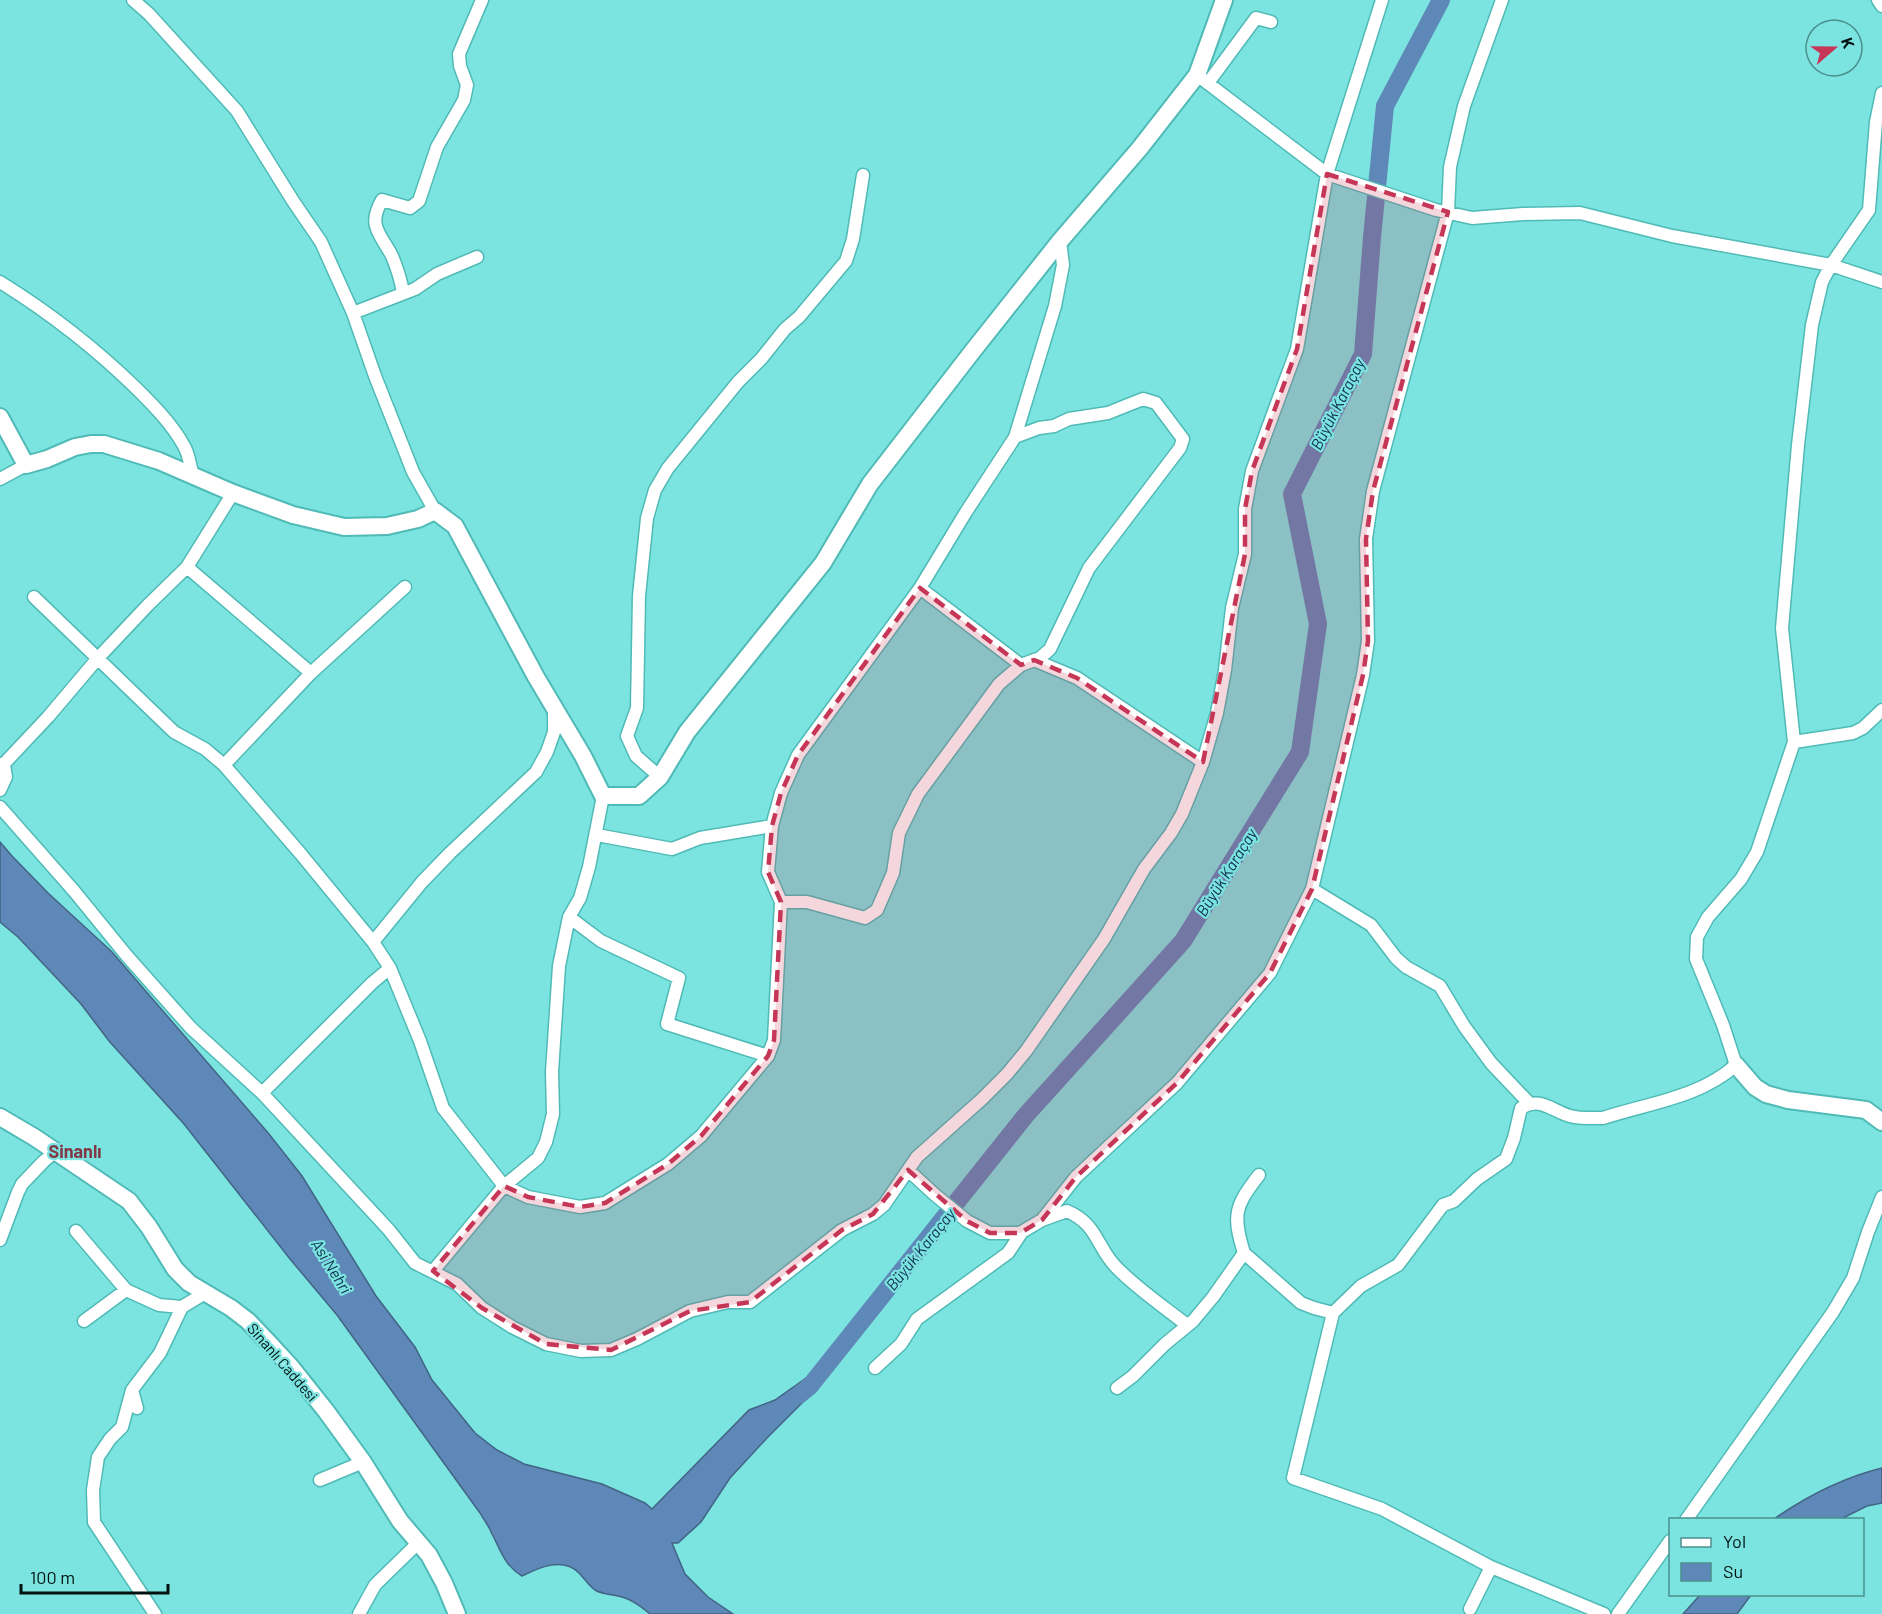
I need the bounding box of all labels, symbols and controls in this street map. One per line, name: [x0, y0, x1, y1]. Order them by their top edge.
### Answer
north arrow: [1804, 18, 1864, 78]
text: K: [1838, 35, 1859, 51]
water label: Büyük Karaçay: [1306, 355, 1368, 453]
water label: Büyük Karaçay: [1192, 824, 1261, 919]
district label: Sinanlı: [48, 1140, 102, 1162]
water label: Büyük Karaçay: [881, 1204, 959, 1294]
water label: Asi Nehri: [308, 1235, 356, 1297]
street label: Sinanlı Caddesi: [244, 1319, 322, 1405]
legend: [1669, 1518, 1864, 1596]
text: Yol: [1723, 1530, 1746, 1552]
scale bar: [21, 1557, 168, 1595]
text: Su: [1723, 1560, 1743, 1582]
text: 100 m: [30, 1566, 75, 1588]

